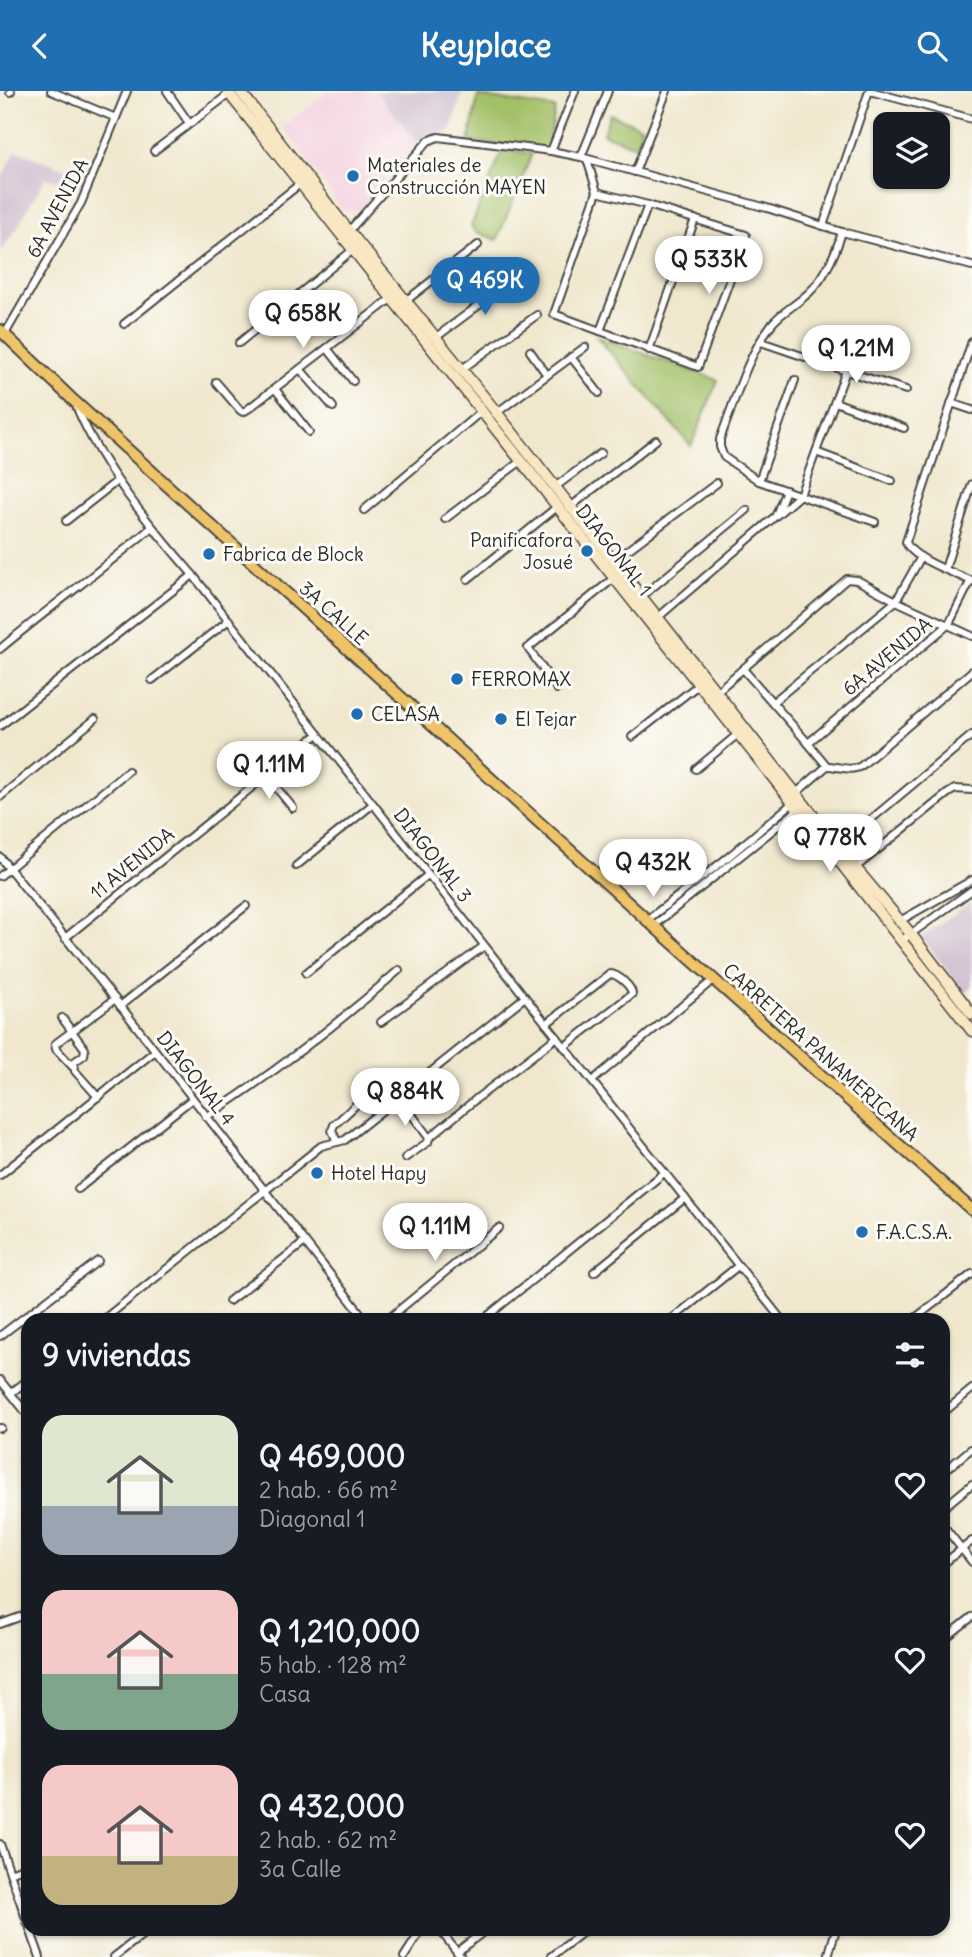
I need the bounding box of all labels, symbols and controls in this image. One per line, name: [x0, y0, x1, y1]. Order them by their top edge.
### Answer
text: Keyplace: [421, 25, 551, 66]
icon: back: [21, 27, 59, 65]
icon: search: [913, 27, 951, 65]
map controls: [873, 112, 950, 189]
button: layers: [873, 112, 950, 189]
place label: Materiales de Construcción MAYEN: [367, 153, 546, 199]
street label: 6A AVENIDA: [21, 154, 93, 262]
marker: Materiales de Construcción MAYEN: [345, 168, 361, 184]
pin: Q 533K: [652, 237, 766, 296]
text: Q 533K: [671, 244, 747, 273]
pin: Q 469K: [428, 257, 542, 317]
text: Q 469K: [447, 265, 523, 294]
pin: Q 658K: [246, 291, 360, 350]
text: Q 658K: [265, 298, 341, 327]
pin: Q 1.21M: [791, 325, 921, 385]
text: Q 1.21M: [817, 333, 895, 362]
street label: DIAGONAL 1: [571, 499, 657, 601]
place label: Panificafora Josué: [470, 528, 573, 574]
place label: Fabrica de Block: [223, 542, 364, 566]
marker: Panificafora Josué: [579, 543, 595, 559]
marker: Fabrica de Block: [201, 546, 217, 562]
street label: 3A CALLE: [295, 576, 373, 650]
street label: 6A AVENIDA: [837, 612, 937, 700]
place label: FERROMAX: [471, 667, 571, 691]
marker: FERROMAX: [449, 671, 465, 687]
place label: CELASA: [371, 702, 440, 726]
marker: CELASA: [349, 706, 365, 722]
place label: El Tejar: [515, 707, 577, 731]
marker: El Tejar: [493, 711, 509, 727]
pin: Q 1.11M: [204, 741, 334, 801]
text: Q 1.11M: [233, 749, 305, 778]
street label: DIAGONAL 3: [389, 803, 477, 907]
pin: Q 778K: [773, 815, 887, 874]
street label: 11 AVENIDA: [85, 822, 179, 904]
text: Q 778K: [794, 822, 866, 851]
pin: Q 432K: [596, 839, 710, 899]
text: Q 432K: [615, 847, 691, 876]
street label: CARRETERA PANAMERICANA: [718, 958, 924, 1146]
street label: DIAGONAL 4: [152, 1026, 240, 1130]
pin: Q 884K: [348, 1069, 462, 1128]
text: Q 884K: [367, 1076, 443, 1105]
place label: Hotel Hapy: [331, 1161, 427, 1185]
marker: Hotel Hapy: [309, 1165, 325, 1181]
pin: Q 1.11M: [370, 1203, 500, 1263]
text: Q 1.11M: [399, 1211, 471, 1240]
place label: F.A.C.S.A.: [876, 1220, 952, 1244]
marker: F.A.C.S.A.: [854, 1224, 870, 1240]
text: 9 viviendas: [42, 1336, 191, 1374]
icon: filters: [891, 1336, 929, 1374]
text: Q 469,000: [259, 1437, 406, 1475]
icon: home: [98, 1443, 182, 1527]
icon: heart: [891, 1466, 929, 1504]
text: 2 hab. · 66 m²: [259, 1475, 398, 1504]
text: Diagonal 1: [259, 1504, 365, 1533]
text: Q 1,210,000: [259, 1612, 421, 1650]
icon: home: [98, 1618, 182, 1702]
icon: heart: [891, 1641, 929, 1679]
text: 5 hab. · 128 m²: [259, 1650, 407, 1679]
text: Casa: [259, 1679, 311, 1708]
text: Q 432,000: [259, 1787, 405, 1825]
icon: home: [98, 1793, 182, 1877]
icon: heart: [891, 1816, 929, 1854]
text: 2 hab. · 62 m²: [259, 1825, 397, 1854]
text: 3a Calle: [259, 1854, 341, 1883]

